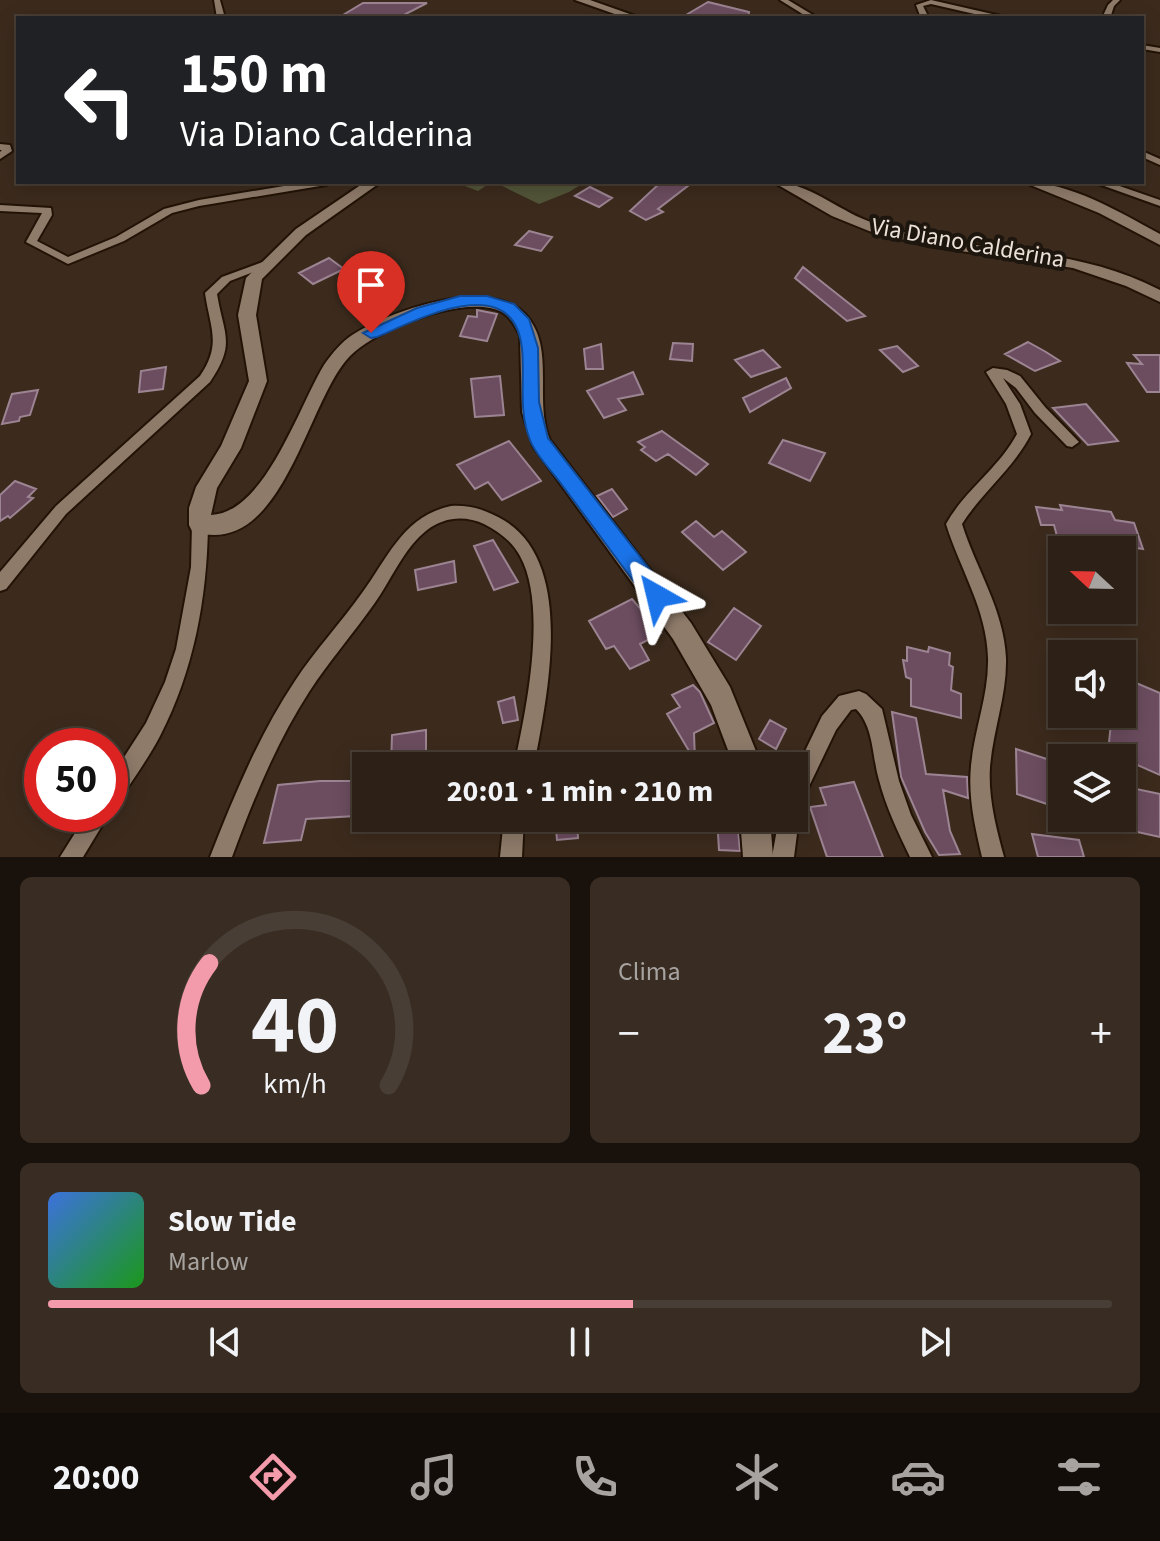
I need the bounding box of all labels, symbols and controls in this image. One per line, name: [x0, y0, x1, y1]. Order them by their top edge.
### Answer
text: 150 m: [180, 35, 328, 114]
icon: left: [48, 48, 152, 152]
text: Via Diano Calderina: [180, 109, 473, 160]
street label: Via Diano Calderina: [869, 209, 1067, 277]
pin: [337, 251, 405, 333]
icon: arrive: [349, 263, 393, 307]
north arrow: [1048, 536, 1136, 624]
map controls: [1048, 536, 1136, 832]
position arrow: [615, 554, 699, 638]
button: sound: [1048, 640, 1136, 728]
speed limit sign: 50: [24, 728, 128, 832]
button: layers: [1048, 744, 1136, 832]
text: 20:01 · 1 min · 210 m: [447, 770, 713, 813]
text: Clima: [618, 953, 681, 990]
text: 40: [251, 967, 339, 1085]
text: 23°: [822, 992, 908, 1077]
text: −: [618, 1003, 640, 1066]
text: +: [1090, 1003, 1112, 1066]
text: km/h: [263, 1064, 327, 1104]
text: Slow Tide: [168, 1200, 297, 1243]
text: Marlow: [168, 1243, 248, 1280]
icon: previous: [203, 1320, 247, 1364]
icon: pause: [558, 1320, 602, 1364]
icon: next: [913, 1320, 957, 1364]
icon: directions: [245, 1449, 301, 1505]
icon: music: [406, 1449, 462, 1505]
icon: phone: [567, 1449, 623, 1505]
icon: climate: [729, 1449, 785, 1505]
icon: car: [890, 1449, 946, 1505]
icon: filters: [1051, 1449, 1107, 1505]
text: 20:00: [53, 1452, 139, 1503]

